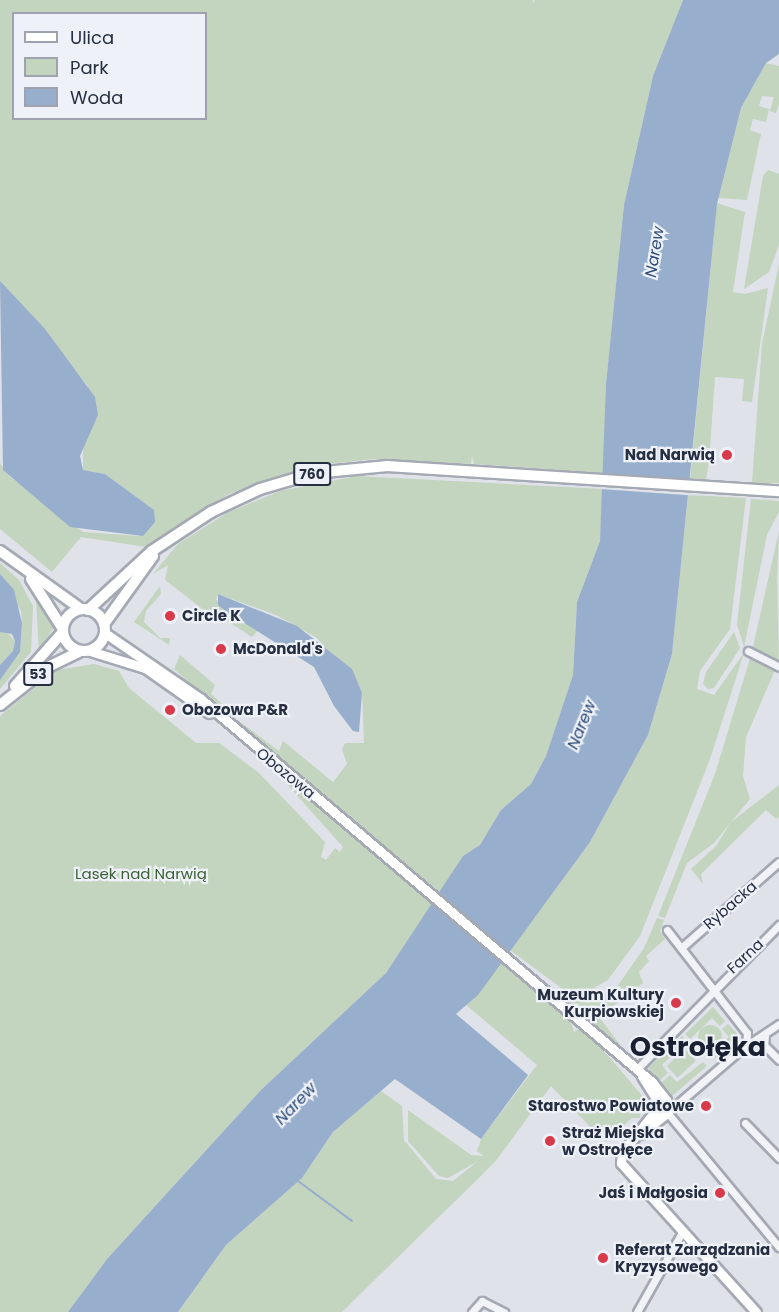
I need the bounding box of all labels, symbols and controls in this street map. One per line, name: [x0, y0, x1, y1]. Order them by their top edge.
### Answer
legend: [12, 12, 207, 120]
text: Ulica: [70, 25, 114, 50]
text: Park: [70, 55, 109, 80]
text: Woda: [70, 85, 123, 110]
water label: Narew: [642, 225, 668, 279]
place label: Nad Narwią: [625, 446, 715, 464]
marker: Nad Narwią: [720, 448, 734, 462]
road number: 760: [292, 463, 332, 485]
place label: Circle K: [182, 607, 241, 625]
marker: Circle K: [163, 609, 177, 623]
place label: McDonald's: [233, 640, 323, 658]
marker: McDonald's: [214, 642, 228, 656]
road number: 53: [23, 663, 53, 685]
water label: Narew: [564, 698, 600, 752]
place label: Obozowa P&R: [182, 701, 288, 719]
marker: Obozowa P&R: [163, 703, 177, 717]
street label: Obozowa: [253, 744, 319, 802]
park label: Lasek nad Narwią: [75, 865, 207, 883]
street label: Rybacka: [700, 877, 760, 933]
street label: Farna: [723, 935, 767, 977]
place label: Muzeum Kultury Kurpiowskiej: [537, 985, 664, 1020]
marker: Muzeum Kultury Kurpiowskiej: [669, 996, 683, 1010]
district label: Ostrołęka: [630, 1031, 766, 1063]
water label: Narew: [271, 1079, 321, 1129]
place label: Starostwo Powiatowe: [528, 1097, 694, 1115]
marker: Starostwo Powiatowe: [699, 1099, 713, 1113]
place label: Straż Miejska w Ostrołęce: [562, 1123, 664, 1158]
marker: Straż Miejska w Ostrołęce: [543, 1134, 557, 1148]
place label: Jaś i Małgosia: [599, 1184, 708, 1202]
marker: Jaś i Małgosia: [713, 1186, 727, 1200]
place label: Referat Zarządzania Kryzysowego: [615, 1240, 770, 1275]
marker: Referat Zarządzania Kryzysowego: [596, 1251, 610, 1265]

